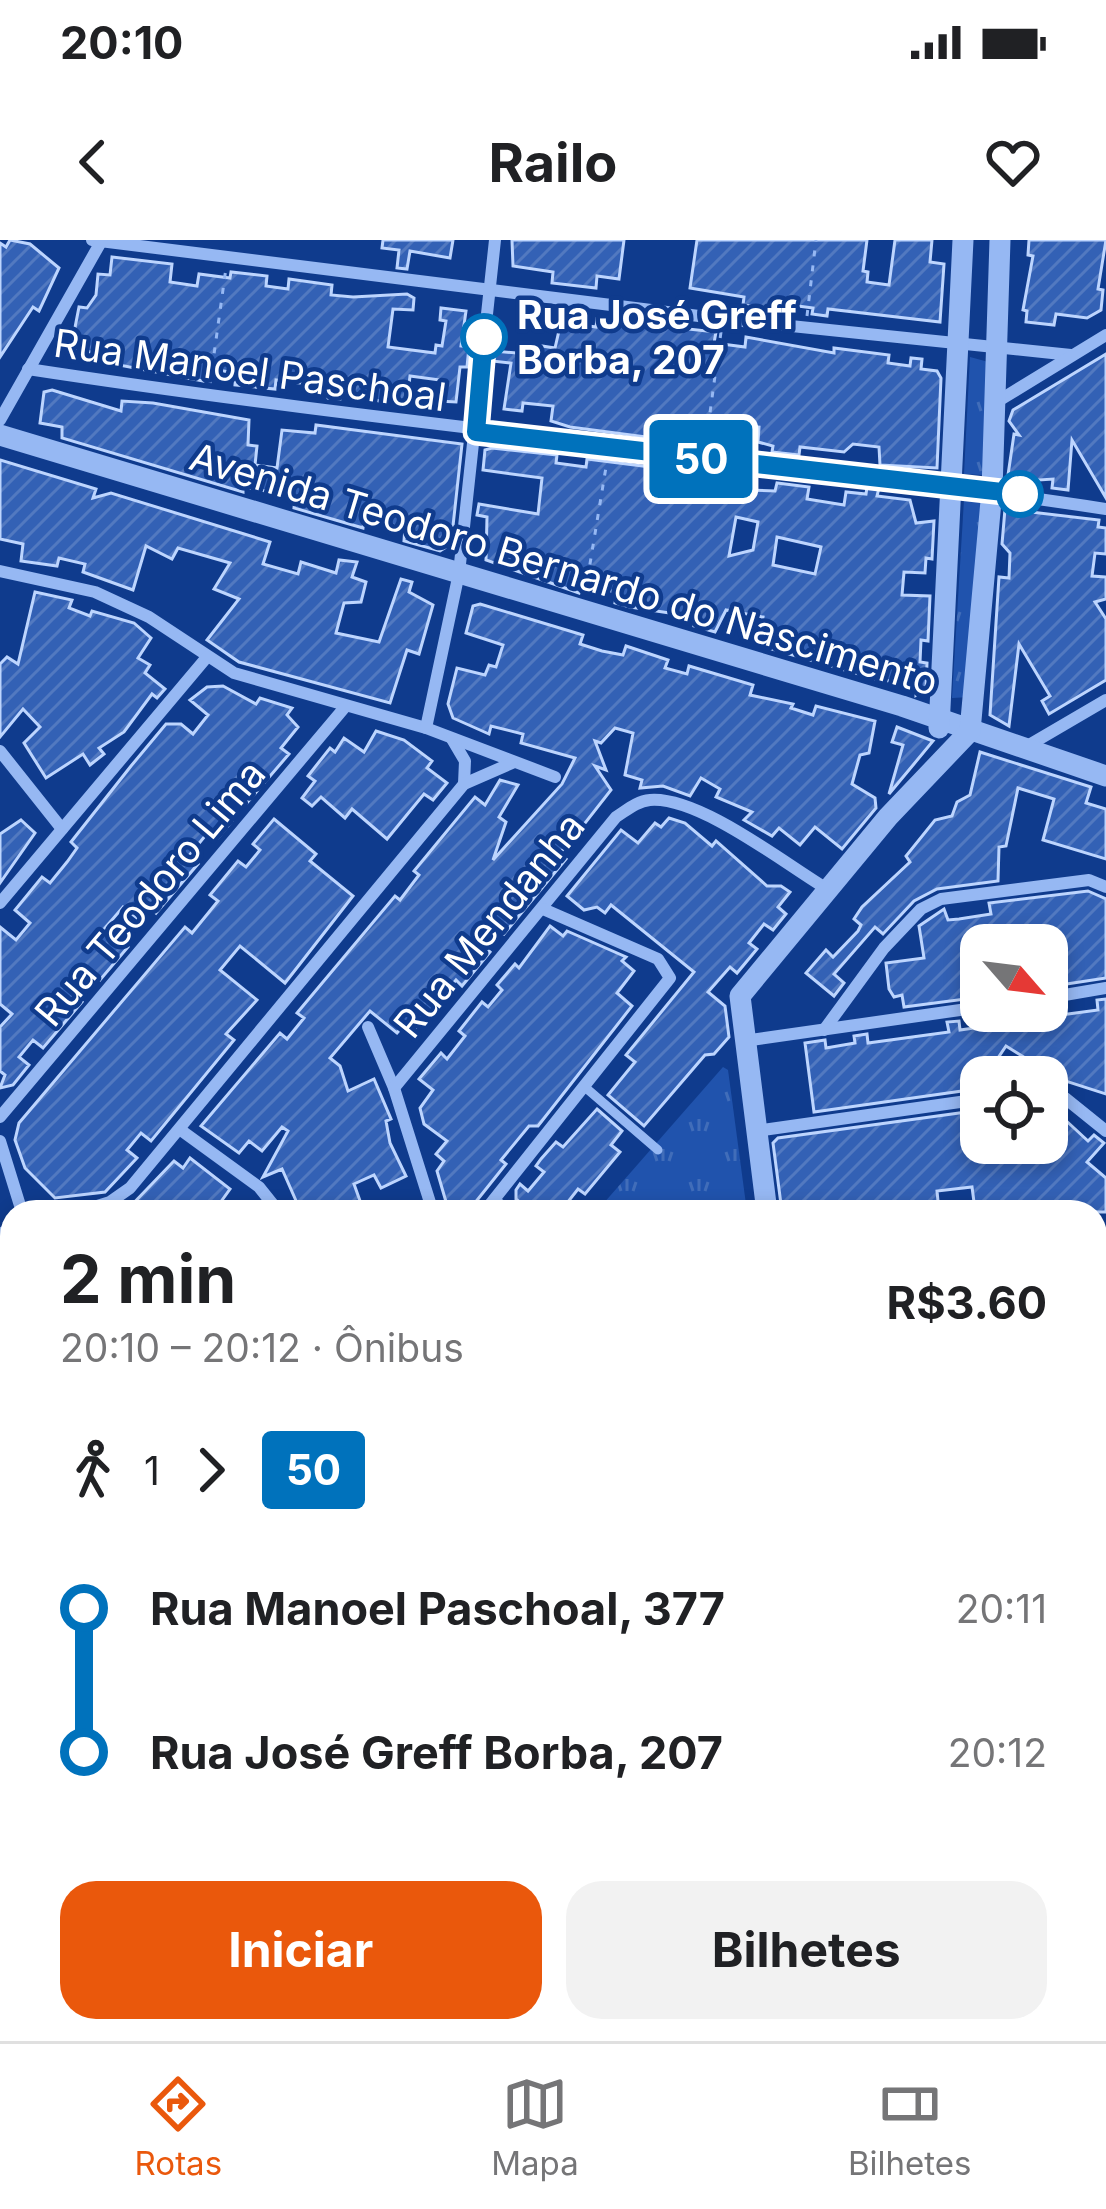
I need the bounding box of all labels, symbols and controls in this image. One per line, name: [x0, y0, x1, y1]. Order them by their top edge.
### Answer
text: 20:10: [60, 15, 183, 70]
icon: back: [60, 129, 126, 195]
icon: heart: [980, 129, 1046, 195]
text: Railo: [489, 130, 617, 195]
place label: Rua José Greff Borba, 207: [517, 291, 797, 383]
marker: Rua José Greff Borba, 207: [462, 315, 506, 359]
street label: Rua Manoel Paschoal: [51, 319, 449, 420]
line badge: 50: [647, 420, 755, 498]
street label: Avenida Teodoro Bernardo do Nascimento: [185, 432, 944, 705]
text: 50: [673, 433, 729, 484]
unlabelled marker: [998, 472, 1042, 516]
street label: Rua Teodoro Lima: [25, 750, 274, 1035]
street label: Rua Mendanha: [384, 803, 594, 1047]
north arrow: [960, 924, 1068, 1032]
map controls: [960, 924, 1068, 1164]
button: locate: [960, 1056, 1068, 1164]
text: 2 min: [60, 1239, 236, 1319]
text: R$3.60: [887, 1275, 1047, 1330]
text: 20:10 – 20:12 · Ônibus: [60, 1324, 464, 1371]
icon: walk: [60, 1437, 126, 1503]
icon: forward: [178, 1437, 244, 1503]
text: 50: [286, 1444, 341, 1495]
text: 1: [144, 1447, 160, 1494]
text: Rua Manoel Paschoal, 377: [150, 1581, 725, 1636]
text: 20:11: [956, 1585, 1047, 1632]
text: Rua José Greff Borba, 207: [150, 1725, 723, 1780]
text: 20:12: [948, 1729, 1047, 1776]
button: Iniciar: [60, 1881, 542, 2019]
button: Bilhetes: [566, 1881, 1047, 2019]
tab: Rotas: [135, 2071, 222, 2183]
tab: Mapa: [491, 2071, 579, 2183]
tab: Bilhetes: [848, 2071, 971, 2183]

